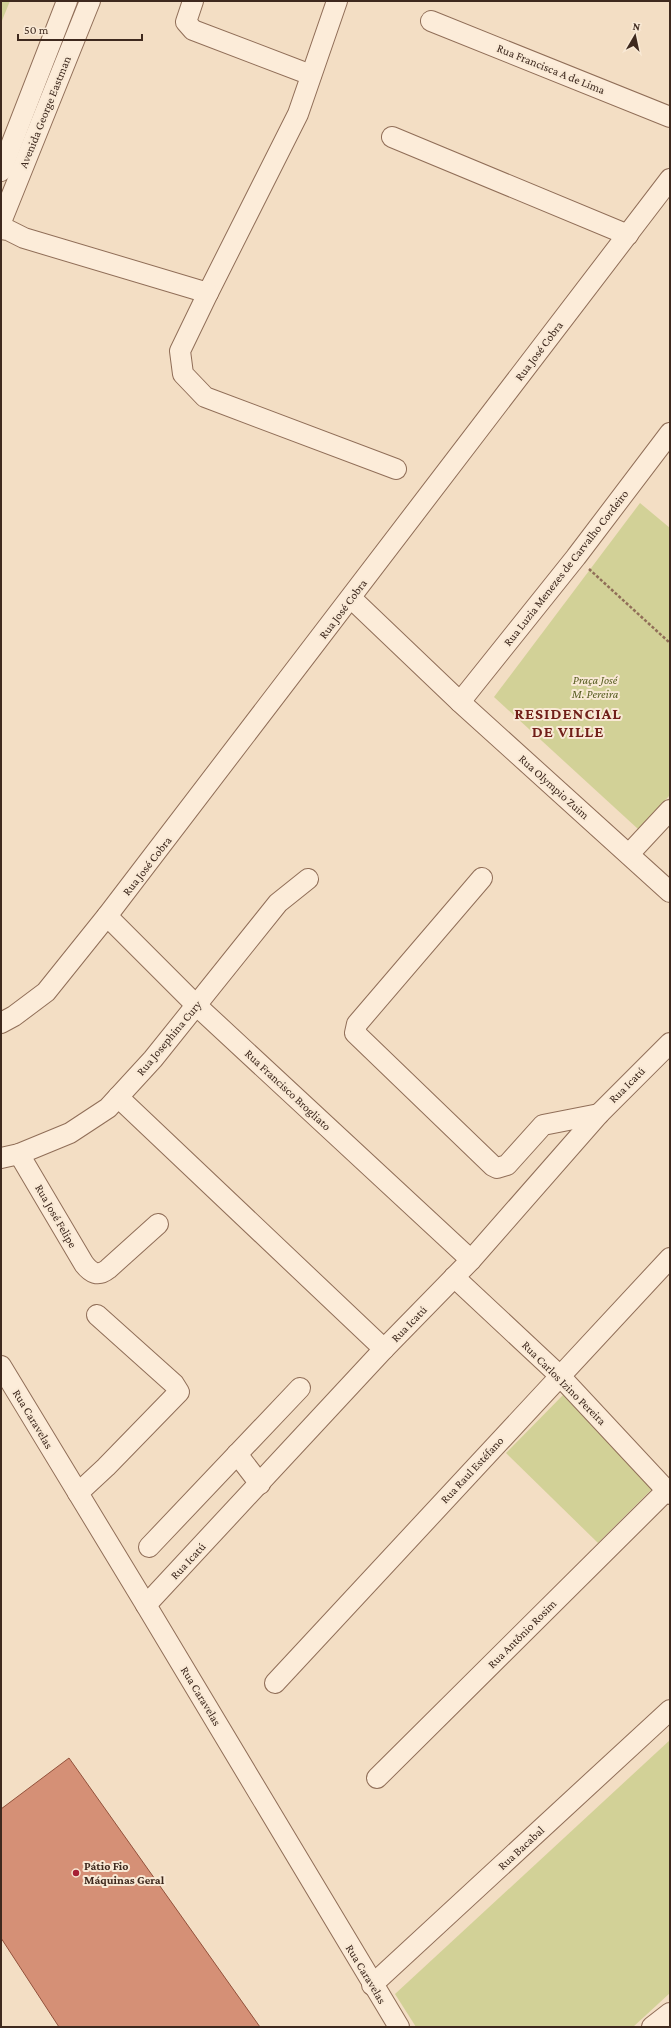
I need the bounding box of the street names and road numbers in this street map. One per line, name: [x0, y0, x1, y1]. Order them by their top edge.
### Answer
street label: Rua Francisca A de Lima: [495, 41, 608, 97]
street label: Avenida George Eastman: [16, 53, 74, 170]
street label: Rua José Cobra: [512, 318, 566, 384]
street label: Rua Luzia Menezes de Carvalho Cordeiro: [501, 487, 631, 649]
street label: Rua José Cobra: [316, 576, 370, 642]
street label: Rua Olympio Zuim: [516, 752, 592, 823]
street label: Rua José Cobra: [120, 833, 175, 898]
street label: Rua Josephina Cury: [134, 997, 205, 1078]
street label: Rua Francisco Brogliato: [242, 1047, 334, 1134]
street label: Rua Icatú: [606, 1064, 648, 1106]
street label: Rua José Felipe: [32, 1182, 80, 1250]
street label: Rua Icatú: [388, 1302, 430, 1345]
street label: Rua Carlos Izino Pereira: [519, 1338, 609, 1428]
street label: Rua Caravelas: [10, 1387, 56, 1452]
street label: Rua Raul Estéfano: [437, 1434, 507, 1506]
street label: Rua Icatú: [167, 1539, 209, 1582]
street label: Rua Antônio Rosim: [485, 1596, 560, 1671]
street label: Rua Caravelas: [178, 1664, 224, 1729]
street label: Rua Bacabal: [495, 1823, 547, 1873]
street label: Rua Caravelas: [343, 1942, 389, 2007]

